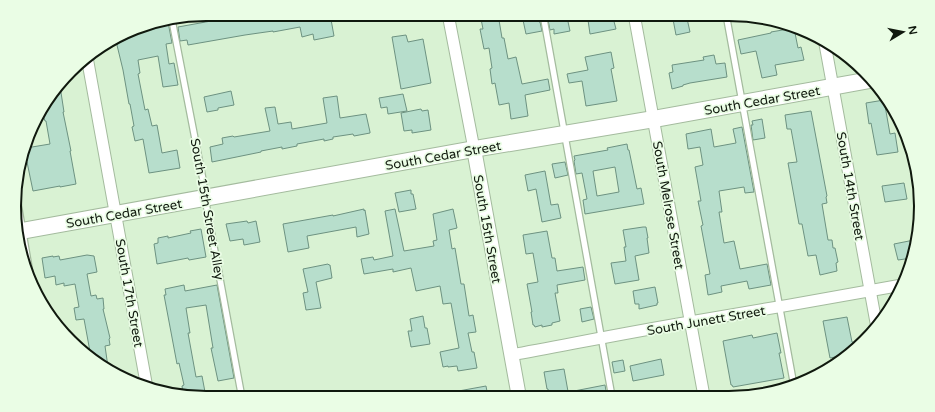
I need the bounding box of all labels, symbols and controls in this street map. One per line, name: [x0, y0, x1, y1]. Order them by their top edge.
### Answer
north arrow: [883, 12, 923, 52]
text: N: [905, 25, 920, 36]
street label: South Cedar Street: [703, 83, 821, 119]
street label: South 14th Street: [833, 131, 867, 242]
street label: South 15th Street Alley: [187, 137, 227, 281]
street label: South Cedar Street: [384, 138, 502, 174]
street label: South Melrose Street: [649, 140, 687, 271]
street label: South 15th Street: [470, 174, 504, 285]
street label: South Cedar Street: [65, 196, 183, 232]
street label: South 17th Street: [112, 238, 146, 349]
street label: South Junett Street: [646, 303, 767, 339]

